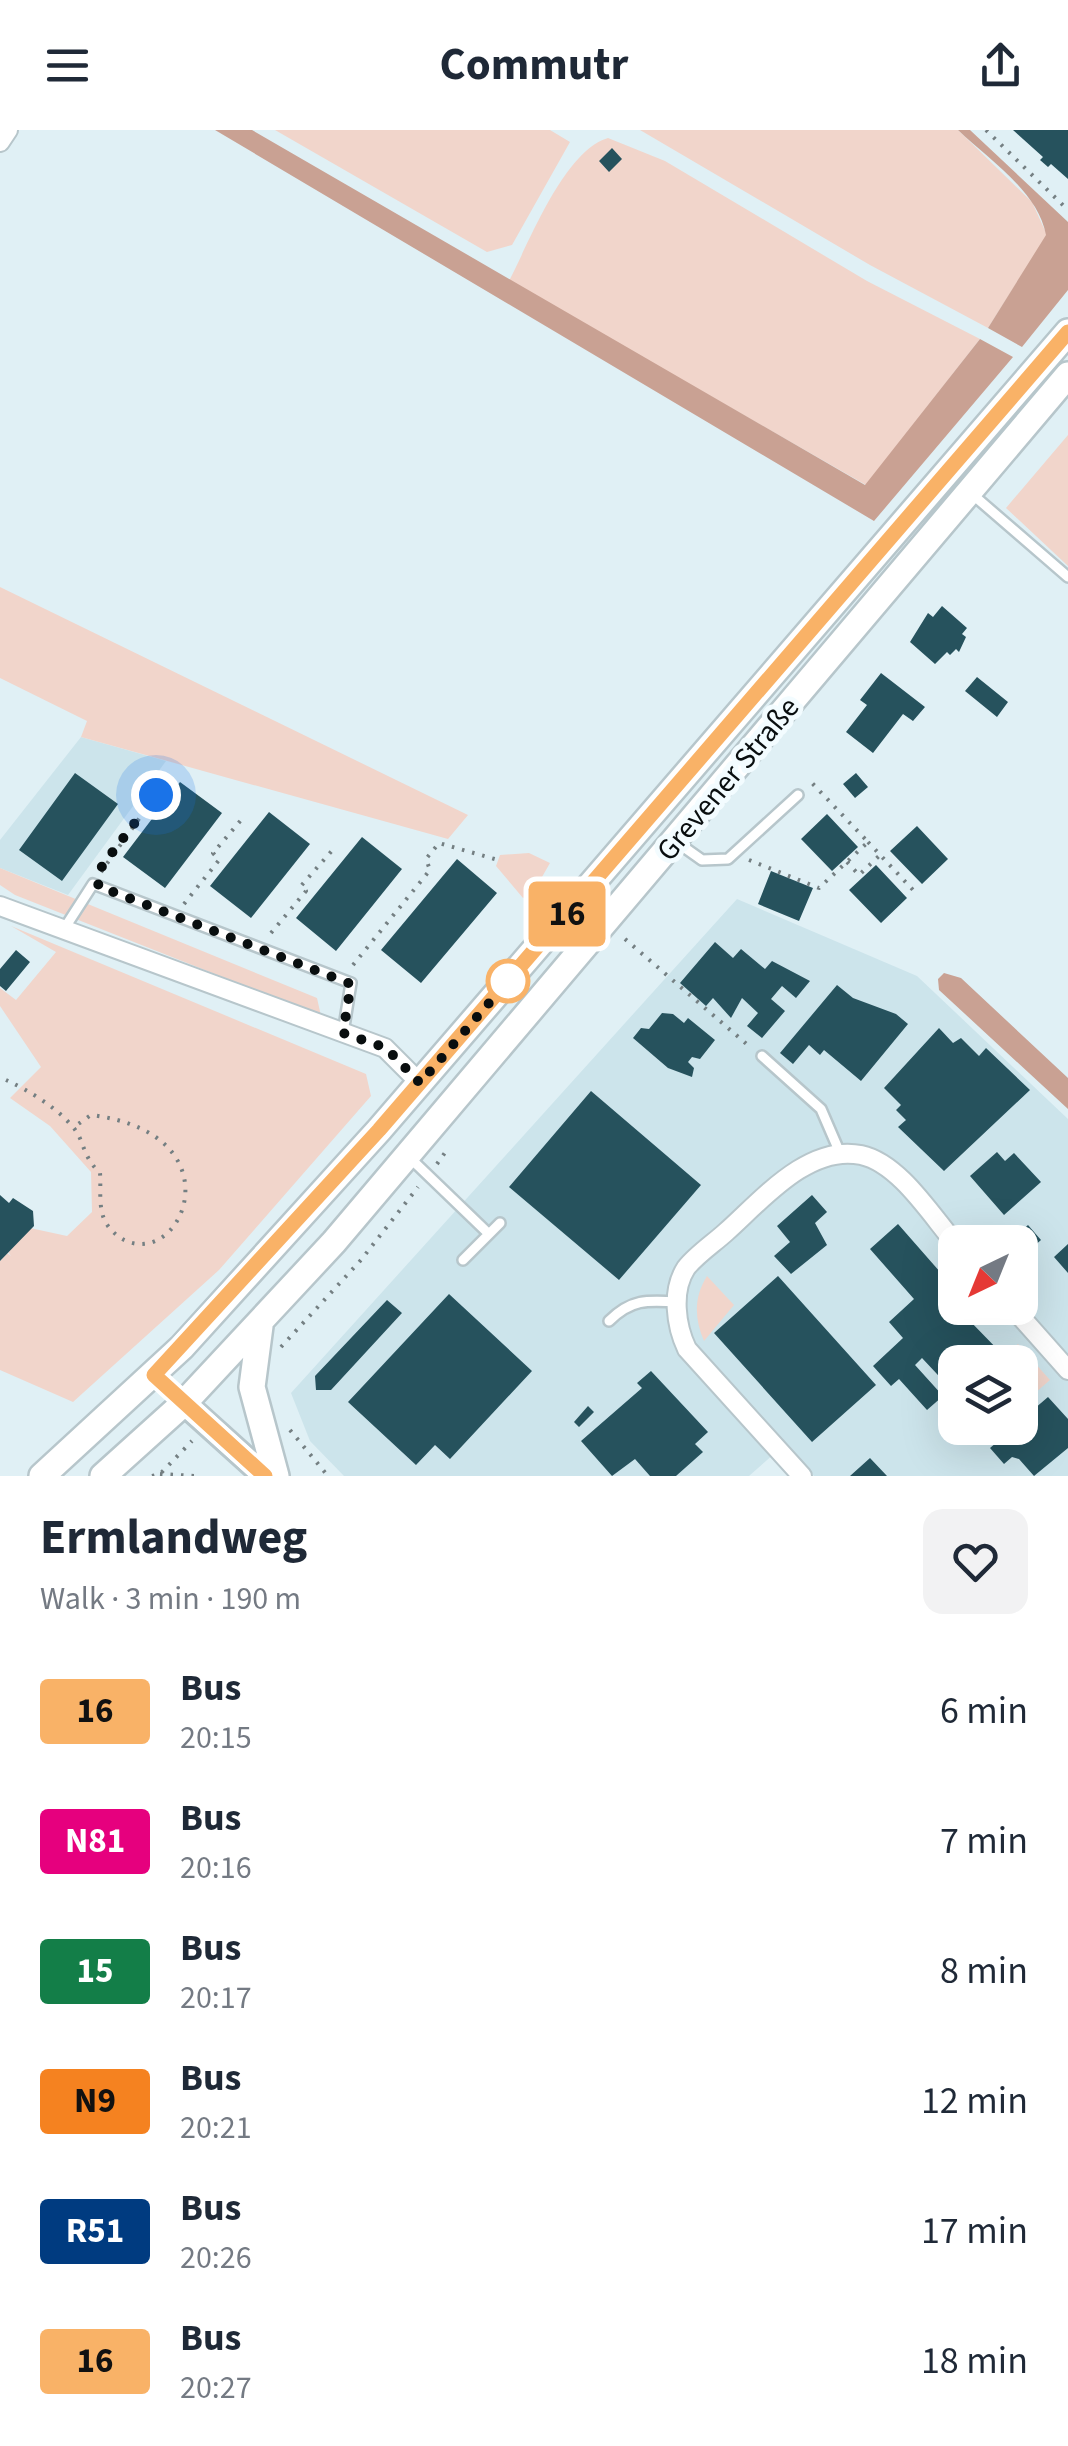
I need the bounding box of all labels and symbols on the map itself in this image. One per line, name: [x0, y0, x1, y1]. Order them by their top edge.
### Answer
street label: Grevener Straße: [646, 688, 810, 870]
your location: [131, 770, 181, 820]
line badge: 16: [522, 882, 612, 946]
unlabelled marker: [487, 960, 529, 1002]
north arrow: [938, 1225, 1038, 1325]

